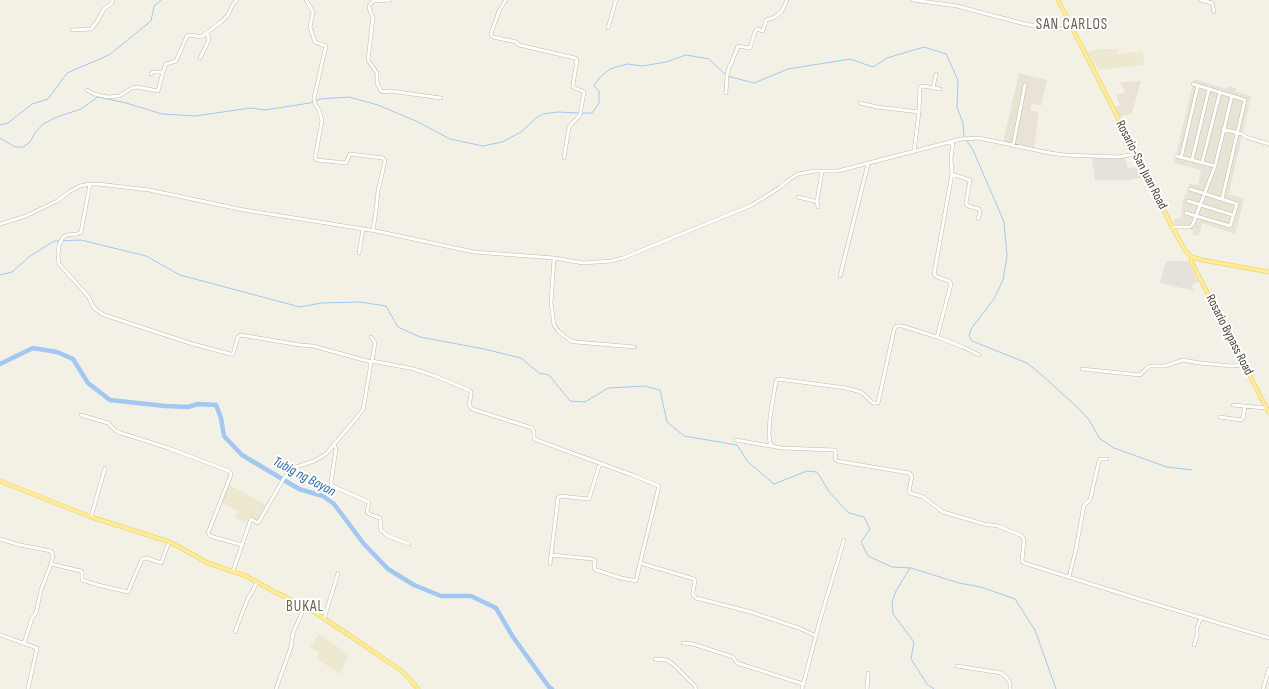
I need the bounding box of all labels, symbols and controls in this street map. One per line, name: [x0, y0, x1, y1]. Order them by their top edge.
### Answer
district label: SAN CARLOS: [1036, 16, 1108, 34]
street label: Rosario-San Juan Road: [1112, 118, 1170, 212]
street label: Rosario Bypass Road: [1202, 292, 1256, 378]
water label: Tubig ng Bayan: [270, 453, 338, 501]
district label: BUKAL: [286, 598, 324, 616]

